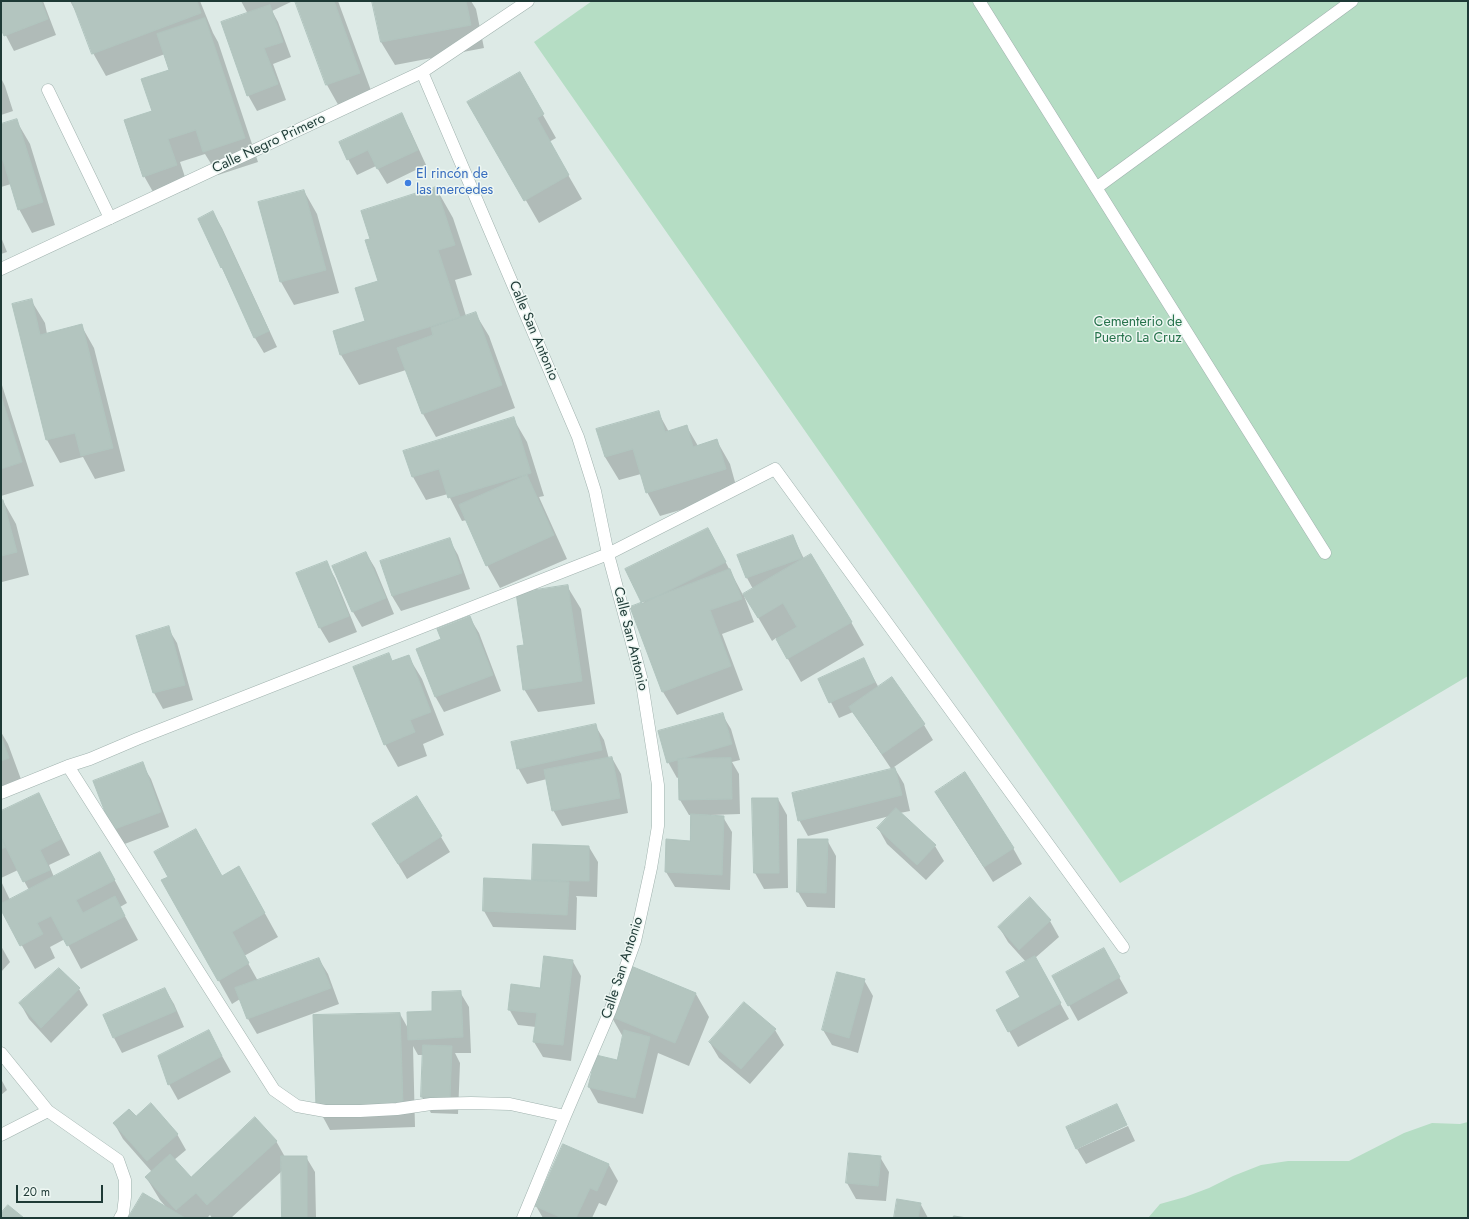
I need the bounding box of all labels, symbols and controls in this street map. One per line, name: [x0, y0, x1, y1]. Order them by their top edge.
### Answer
street label: Calle Negro Primero: [210, 110, 328, 178]
place label: El rincón de las mercedes: [416, 167, 493, 200]
marker: El rincón de las mercedes: [403, 178, 413, 188]
street label: Calle San Antonio: [504, 279, 562, 383]
park label: Cementerio de Puerto La Cruz: [1094, 315, 1182, 348]
street label: Calle San Antonio: [609, 585, 651, 693]
street label: Calle San Antonio: [599, 915, 647, 1021]
scale bar: [18, 1177, 105, 1203]
text: 20 m: [23, 1183, 50, 1201]

